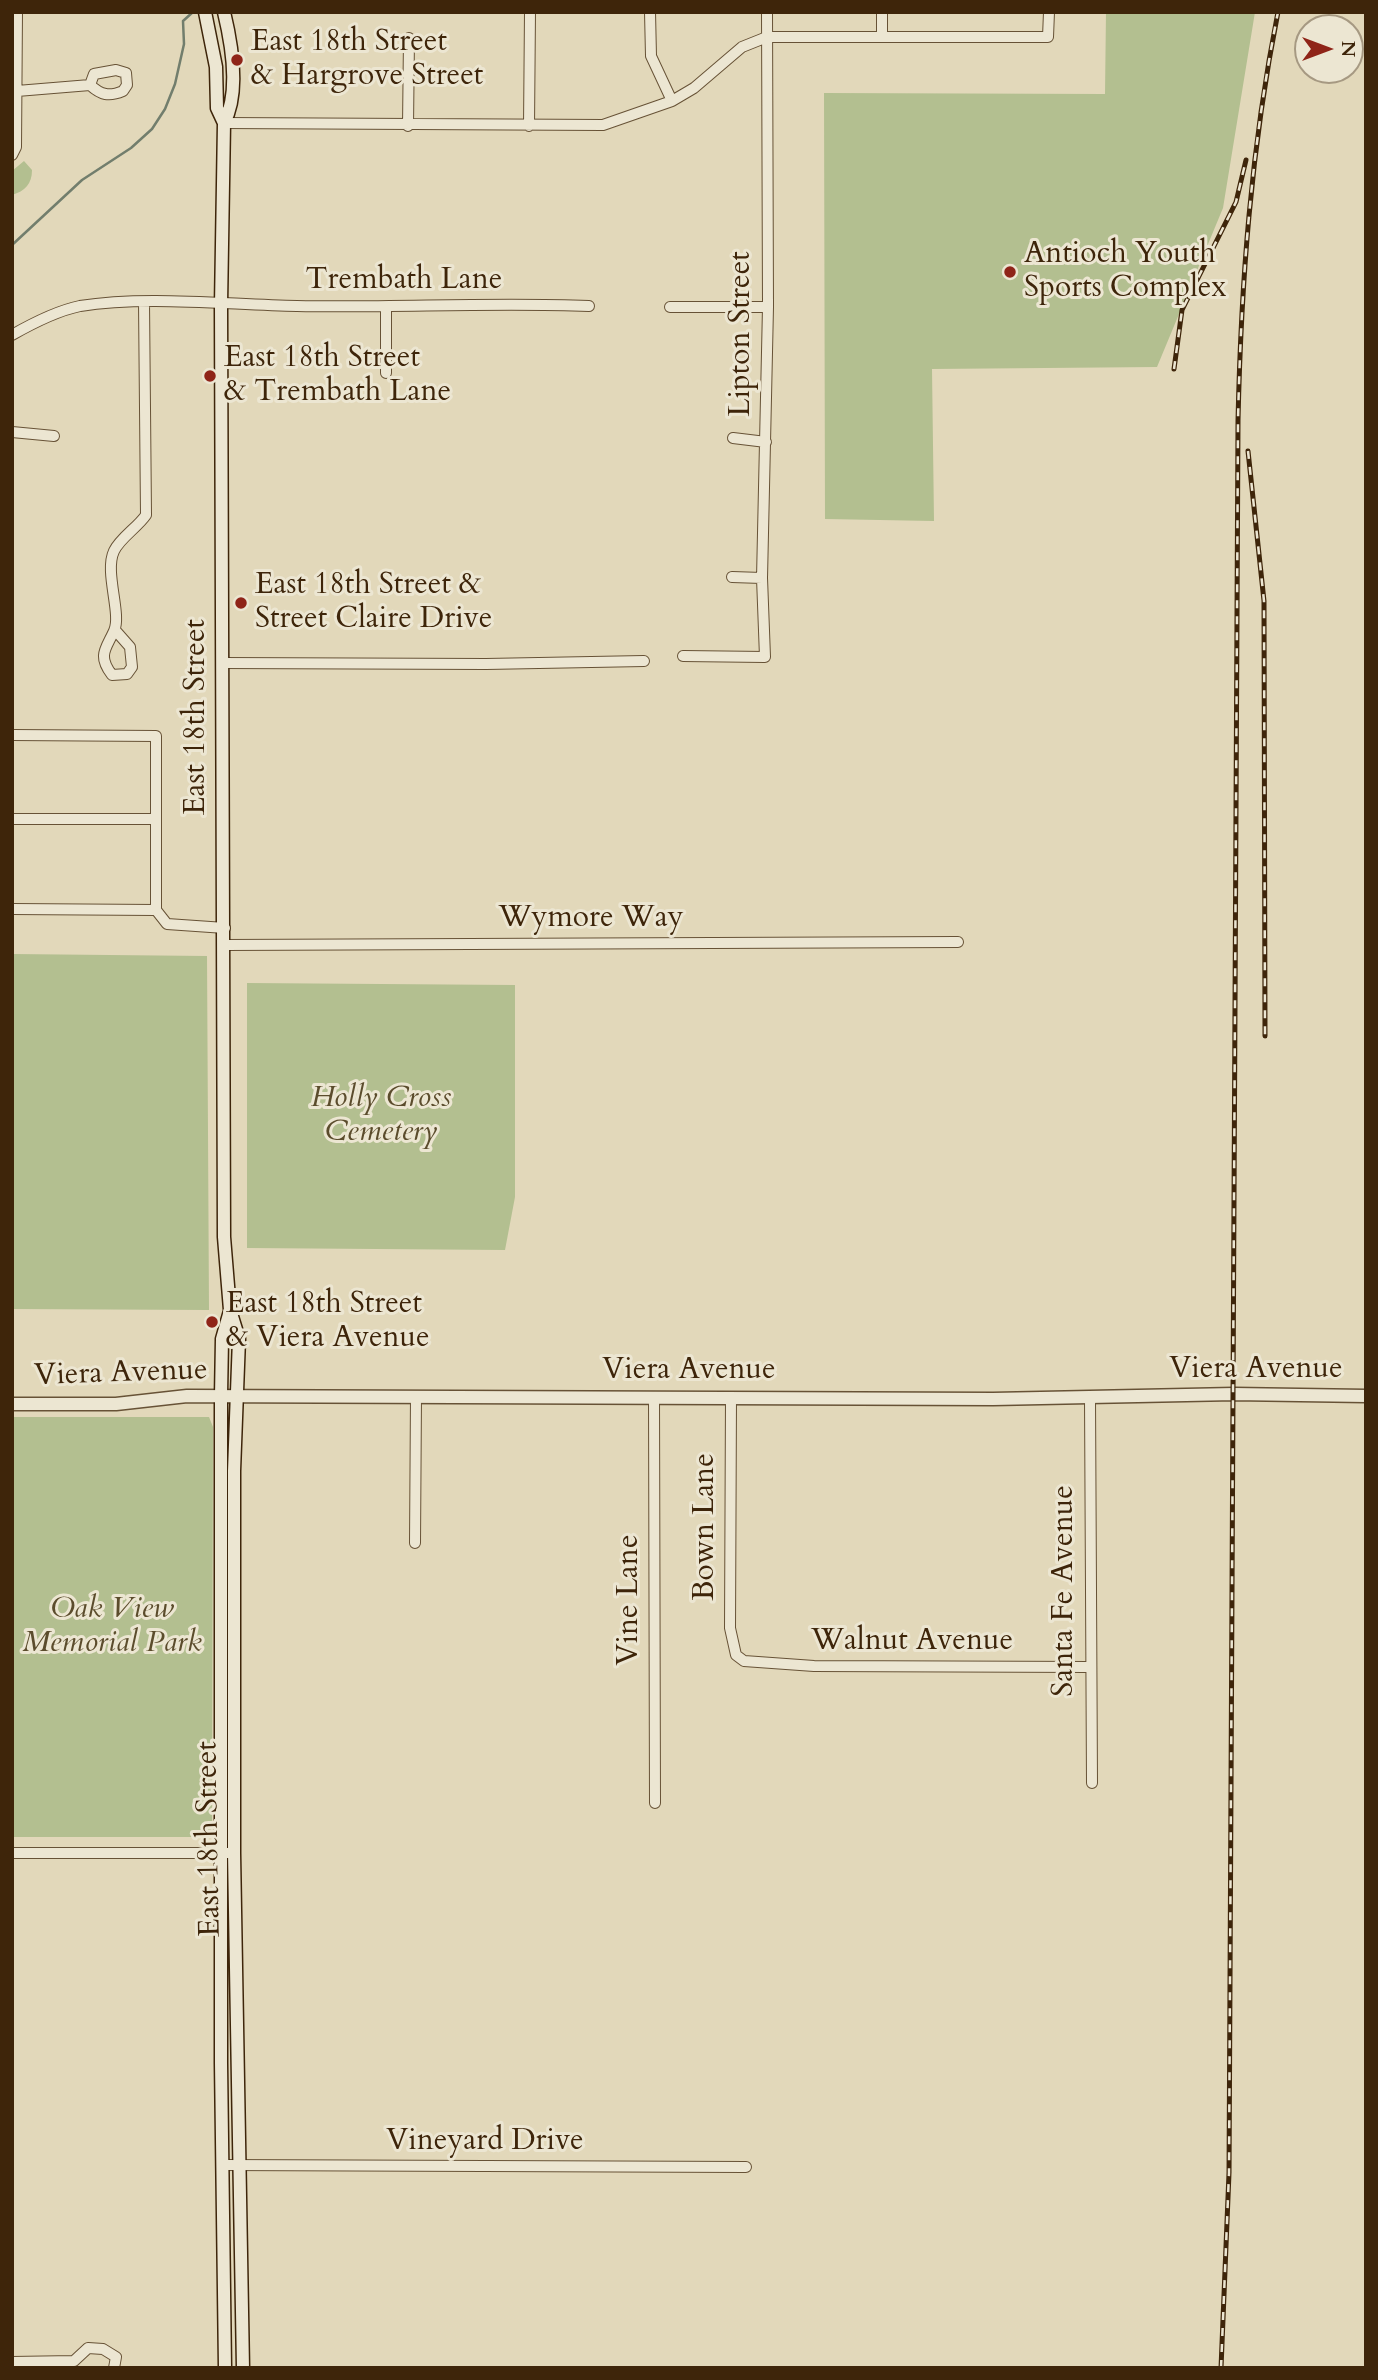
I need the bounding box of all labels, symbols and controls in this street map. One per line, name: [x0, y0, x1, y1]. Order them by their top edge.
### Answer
north arrow: [1294, 14, 1364, 84]
place label: East 18th Street & Hargrove Street: [251, 25, 483, 96]
text: N: [1335, 41, 1361, 57]
marker: East 18th Street & Hargrove Street: [229, 52, 245, 68]
place label: Antioch Youth Sports Complex: [1024, 237, 1226, 308]
street label: Lipton Street: [724, 251, 760, 417]
street label: Trembath Lane: [306, 263, 502, 299]
marker: Antioch Youth Sports Complex: [1002, 264, 1018, 280]
place label: East 18th Street & Trembath Lane: [224, 341, 451, 412]
marker: East 18th Street & Trembath Lane: [202, 368, 218, 384]
place label: East 18th Street & Street Claire Drive: [255, 568, 492, 638]
marker: East 18th Street & Street Claire Drive: [233, 595, 249, 611]
street label: East 18th Street: [179, 619, 215, 815]
street label: Wymore Way: [498, 901, 684, 937]
park label: Holly Cross Cemetery: [311, 1081, 451, 1152]
place label: East 18th Street & Viera Avenue: [226, 1287, 430, 1358]
marker: East 18th Street & Viera Avenue: [204, 1314, 220, 1330]
street label: Viera Avenue: [1169, 1352, 1343, 1388]
street label: Viera Avenue: [34, 1353, 208, 1395]
street label: Viera Avenue: [602, 1353, 776, 1389]
street label: Bown Lane: [688, 1453, 724, 1601]
street label: Santa Fe Avenue: [1047, 1485, 1083, 1697]
street label: Vine Lane: [612, 1534, 648, 1666]
park label: Oak View Memorial Park: [22, 1592, 202, 1662]
street label: Walnut Avenue: [811, 1624, 1013, 1660]
street label: East 18th Street: [190, 1741, 230, 1937]
street label: Vineyard Drive: [386, 2124, 584, 2160]

